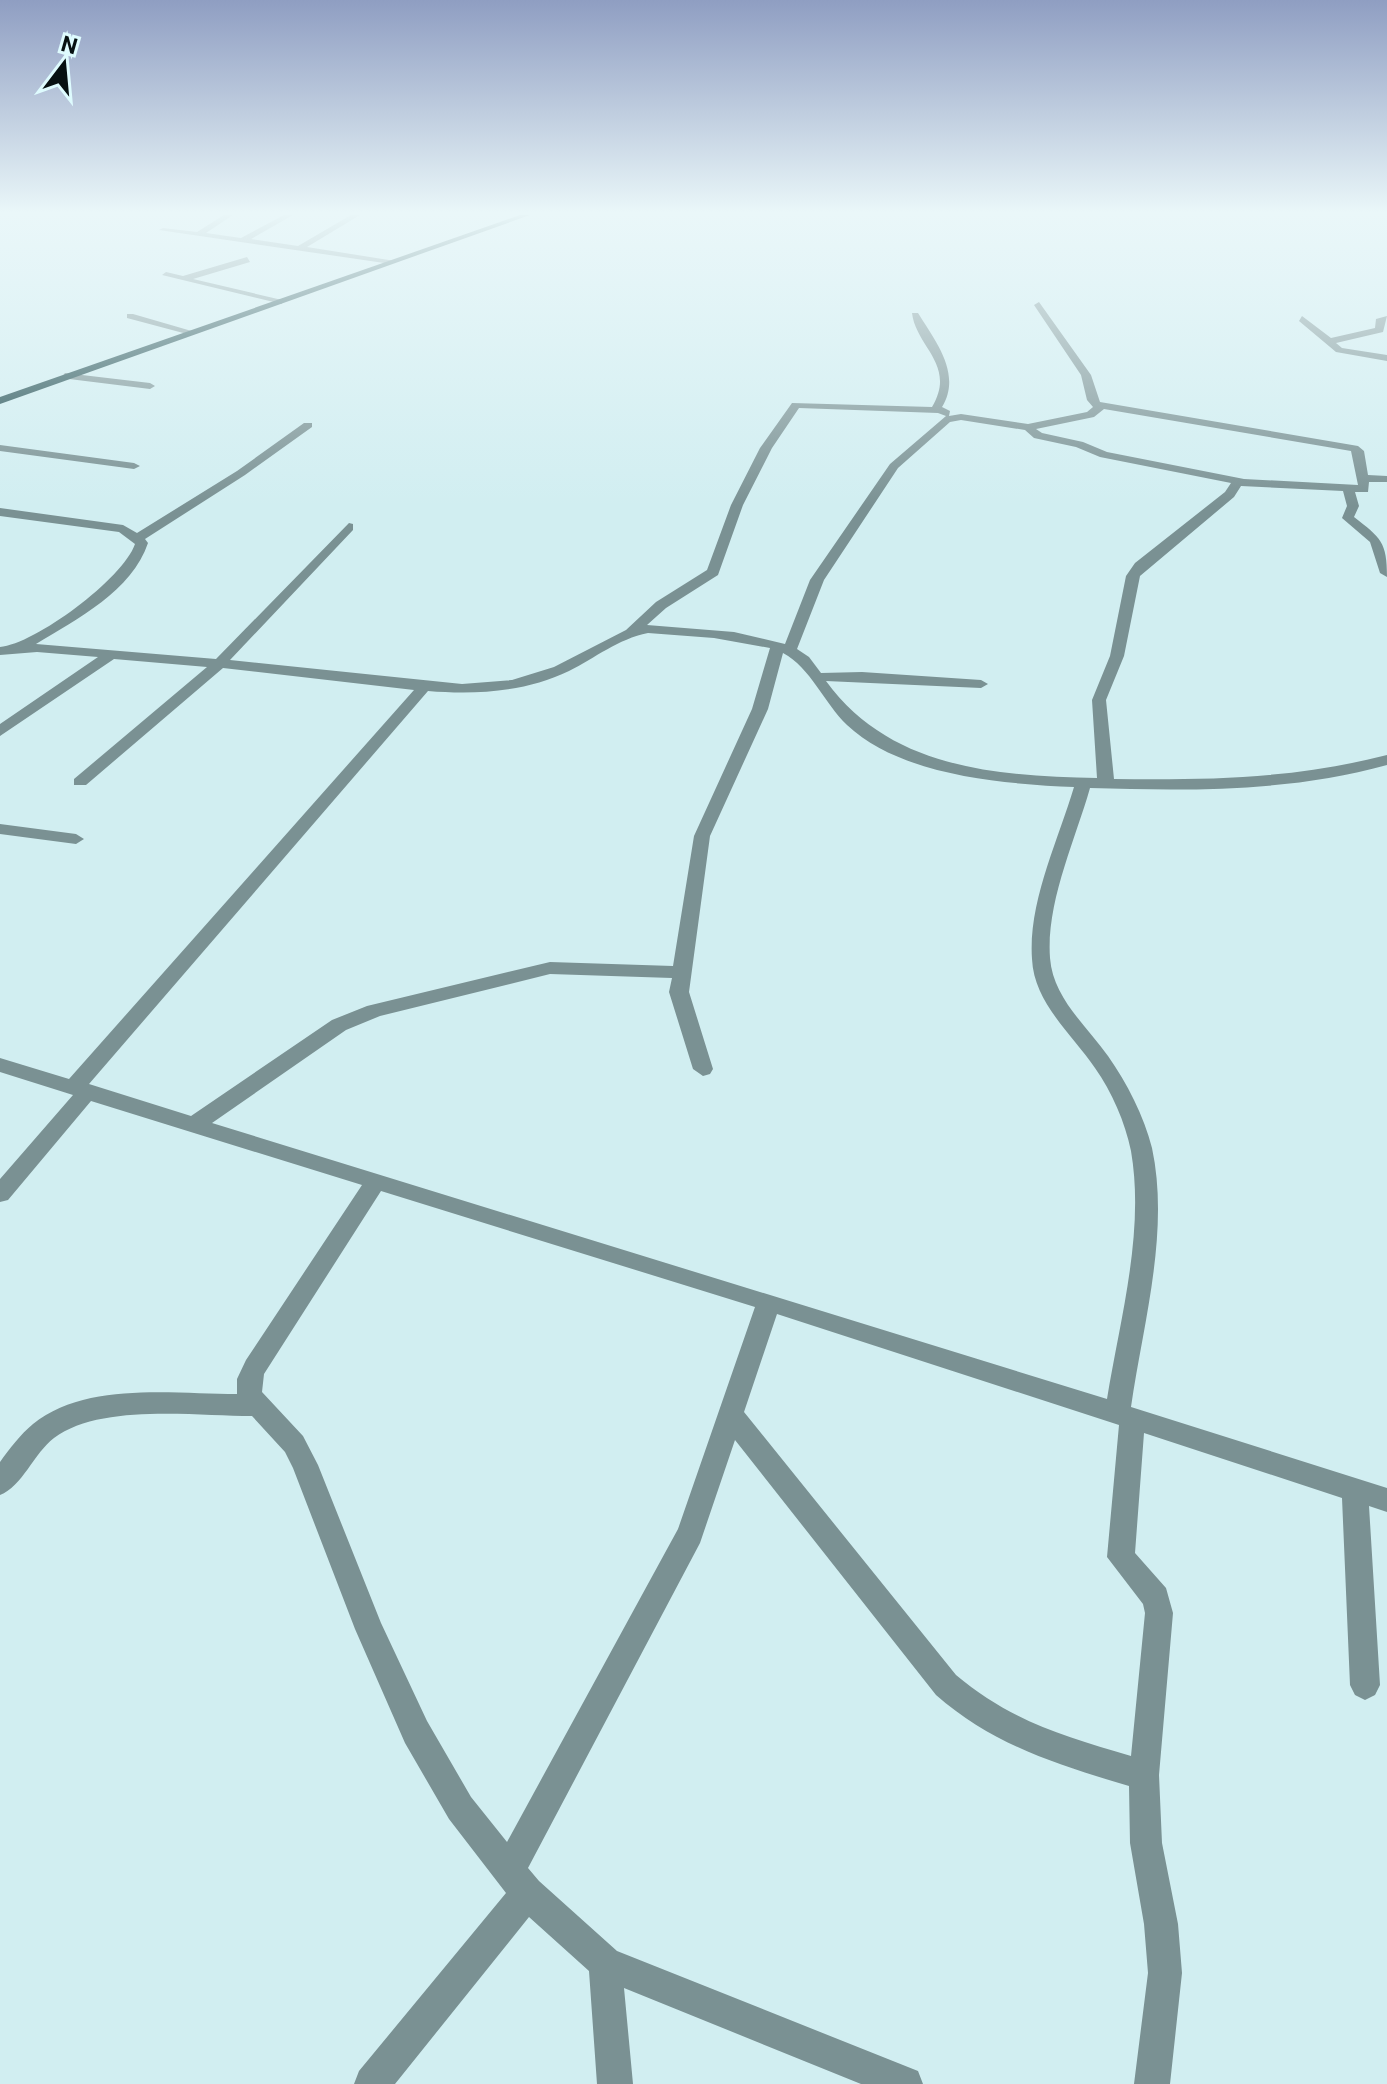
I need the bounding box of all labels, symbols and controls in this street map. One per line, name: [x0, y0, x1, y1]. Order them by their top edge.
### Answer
north arrow: [24, 24, 104, 104]
text: N: [58, 31, 80, 59]

